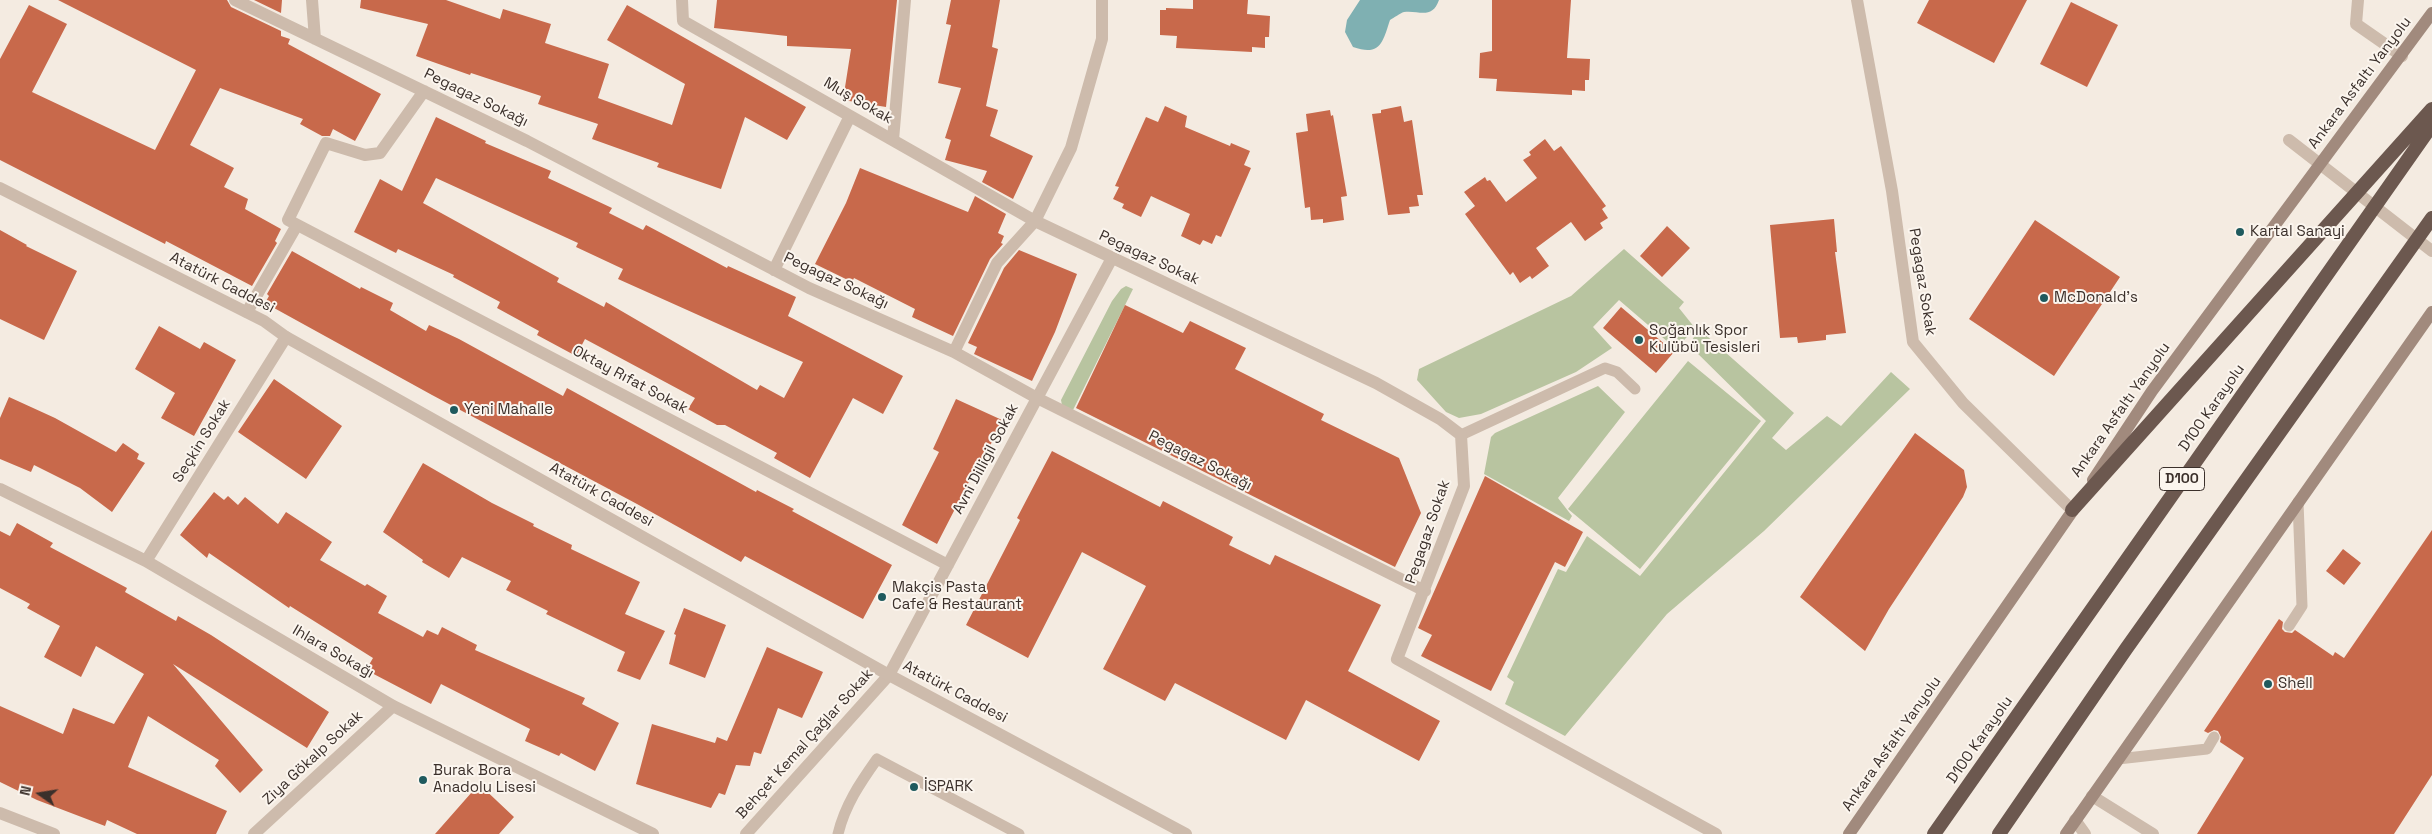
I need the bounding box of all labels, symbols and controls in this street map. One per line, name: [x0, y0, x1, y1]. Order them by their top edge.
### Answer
street label: Ankara Asfaltı Yanyolu: [2305, 14, 2415, 152]
street label: Pegagaz Sokağı: [421, 65, 531, 131]
street label: Muş Sokak: [820, 74, 896, 128]
place label: Kartal Sanayi: [2250, 223, 2345, 241]
marker: Kartal Sanayi: [2234, 226, 2246, 238]
street label: Pegagaz Sokak: [1096, 227, 1202, 289]
street label: Pegagaz Sokak: [1905, 227, 1939, 337]
street label: Atatürk Caddesi: [166, 249, 278, 317]
street label: Pegagaz Sokağı: [781, 249, 891, 313]
place label: McDonald's: [2054, 289, 2138, 307]
marker: McDonald's: [2038, 292, 2050, 304]
place label: Soğanlık Spor Kulübü Tesisleri: [1649, 322, 1760, 357]
marker: Soğanlık Spor Kulübü Tesisleri: [1633, 334, 1645, 346]
street label: Ankara Asfaltı Yanyolu: [2068, 339, 2174, 481]
street label: Oktay Rıfat Sokak: [569, 342, 691, 418]
street label: D100 Karayolu: [2175, 361, 2249, 455]
street label: Seçkin Sokak: [169, 396, 235, 486]
place label: Yeni Mahalle: [464, 401, 553, 419]
street label: Avni Dilligil Sokak: [949, 401, 1023, 517]
marker: Yeni Mahalle: [448, 404, 460, 416]
street label: Pegagaz Sokağı: [1145, 427, 1255, 495]
street label: Atatürk Caddesi: [546, 459, 656, 531]
road number: D100: [2160, 468, 2204, 490]
street label: Pegagaz Sokak: [1402, 478, 1454, 586]
place label: Makçis Pasta Cafe & Restaurant: [892, 579, 1022, 614]
marker: Makçis Pasta Cafe & Restaurant: [876, 591, 888, 603]
street label: Ihlara Sokağı: [289, 621, 377, 683]
street label: Atatürk Caddesi: [900, 657, 1010, 727]
street label: Behçet Kemal Çağlar Sokak: [733, 665, 877, 823]
street label: Ankara Asfaltı Yanyolu: [1839, 673, 1945, 815]
place label: Shell: [2278, 675, 2313, 693]
marker: Shell: [2262, 678, 2274, 690]
street label: D100 Karayolu: [1943, 693, 2017, 787]
street label: Ziya Gökalp Sokak: [259, 707, 367, 809]
place label: Burak Bora Anadolu Lisesi: [433, 762, 536, 797]
north arrow: [15, 769, 65, 819]
marker: Burak Bora Anadolu Lisesi: [417, 774, 429, 786]
place label: İSPARK: [924, 778, 973, 796]
marker: İSPARK: [908, 781, 920, 793]
text: N: [16, 784, 35, 797]

